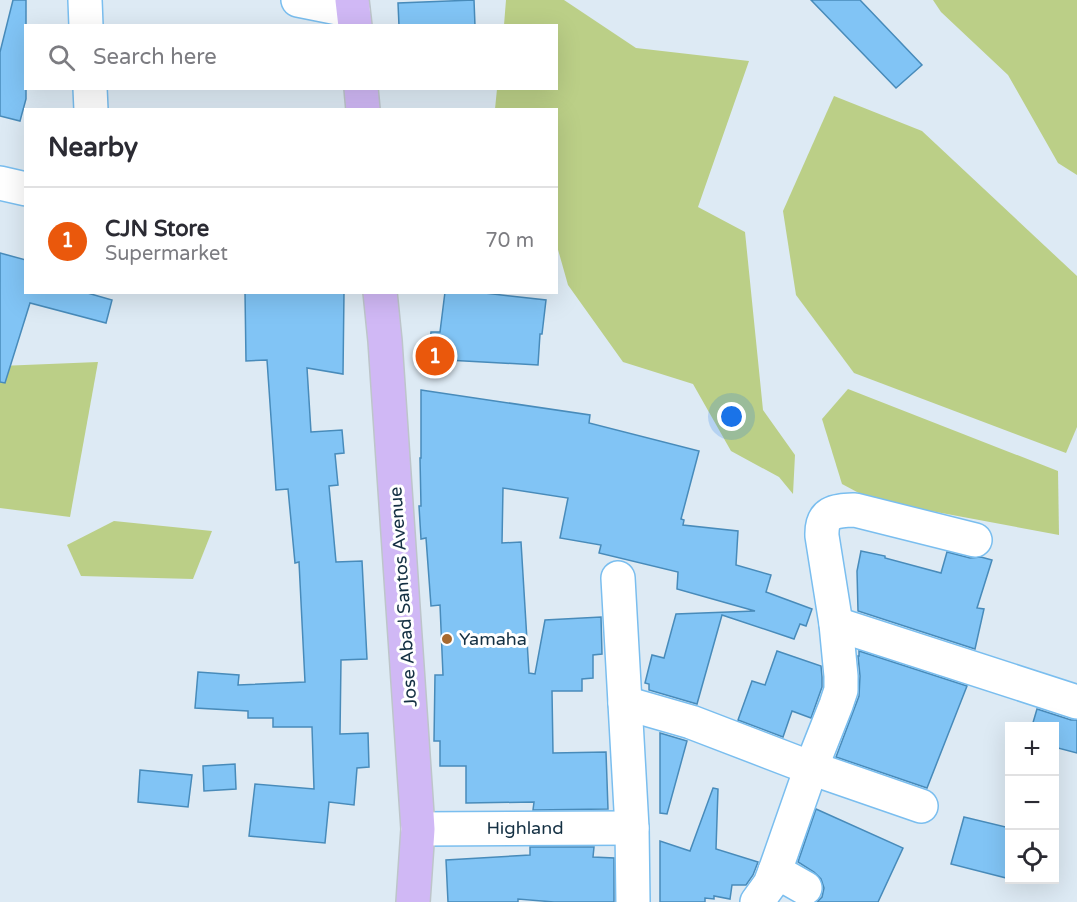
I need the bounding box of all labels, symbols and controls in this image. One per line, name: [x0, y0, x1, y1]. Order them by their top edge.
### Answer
search box: [24, 24, 558, 90]
icon: search: [45, 41, 78, 74]
text: Search here: [93, 44, 217, 70]
text: Nearby: [48, 132, 138, 163]
text: CJN Store: [105, 216, 209, 242]
text: 1: [61, 229, 74, 253]
text: 70 m: [485, 229, 534, 253]
text: Supermarket: [105, 242, 228, 266]
pin: 1: [416, 334, 454, 378]
your location: [717, 402, 746, 431]
street label: Jose Abad Santos Avenue: [384, 486, 422, 708]
place label: Yamaha: [459, 628, 527, 650]
marker: Yamaha: [440, 632, 454, 646]
map controls: [1005, 722, 1059, 884]
button: +: [1005, 722, 1059, 776]
button: −: [1005, 776, 1059, 830]
street label: Highland: [486, 817, 564, 839]
button: locate: [1005, 830, 1059, 884]

